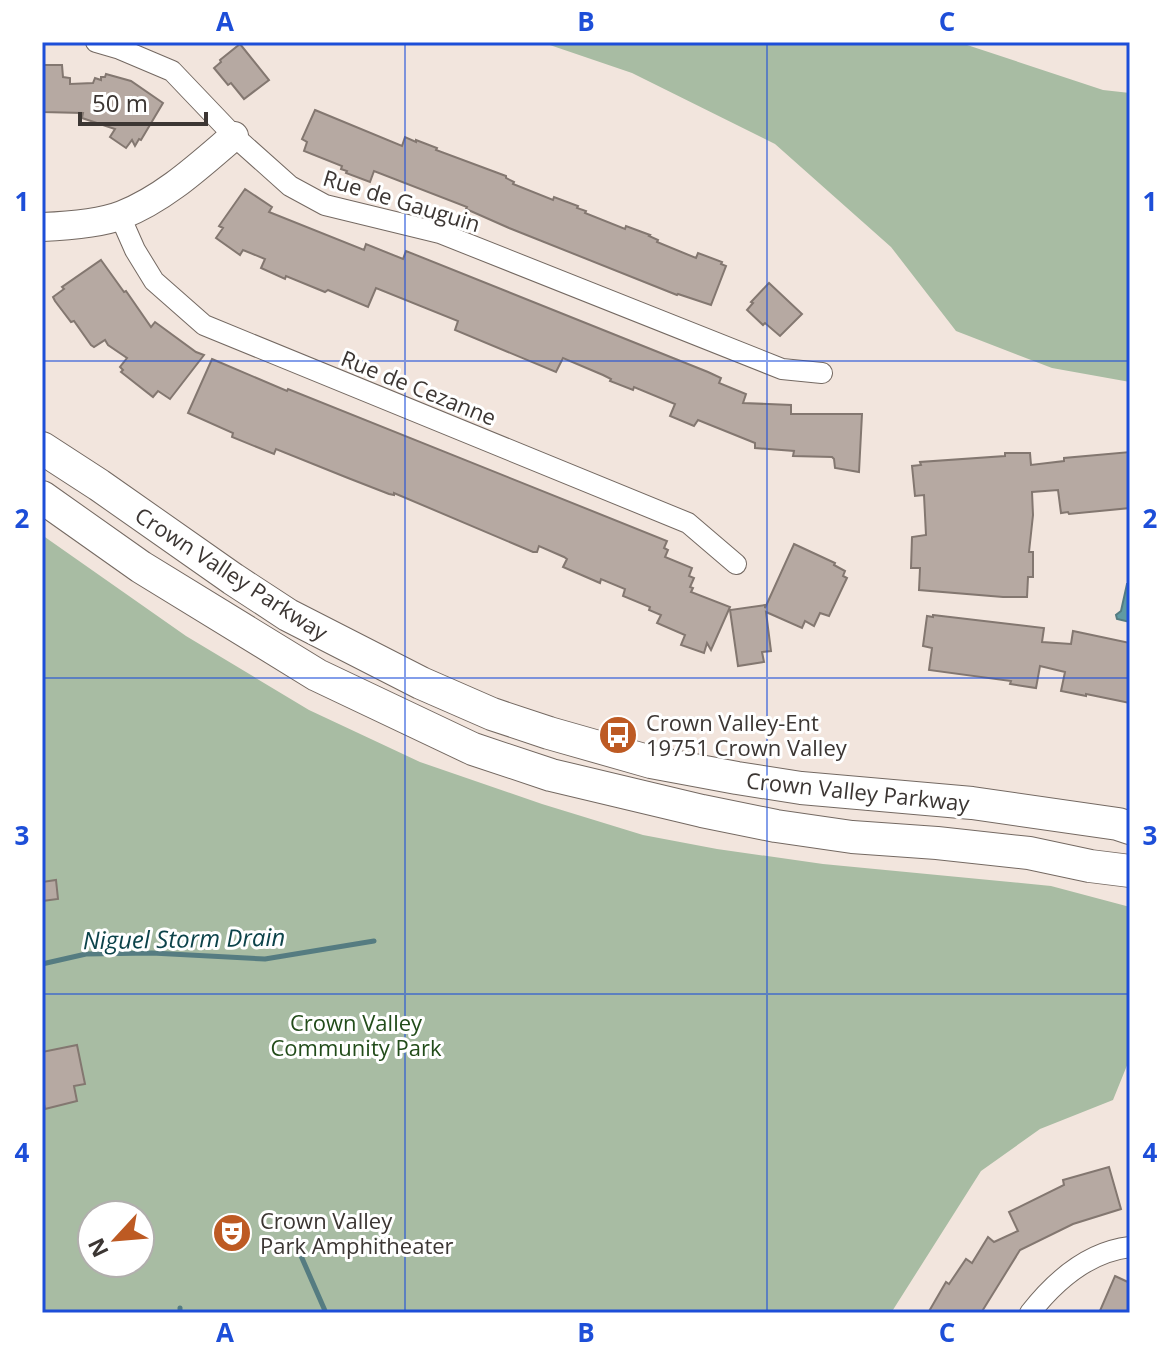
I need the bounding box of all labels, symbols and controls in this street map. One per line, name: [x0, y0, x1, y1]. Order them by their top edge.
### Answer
text: A: [216, 3, 234, 39]
text: B: [577, 3, 595, 39]
text: C: [939, 3, 955, 39]
scale bar: [80, 76, 206, 126]
text: 50 m: [92, 86, 148, 119]
street label: Rue de Gauguin: [320, 162, 484, 238]
text: 1: [15, 183, 29, 219]
text: 1: [1143, 183, 1157, 219]
street label: Rue de Cezanne: [337, 342, 501, 432]
street label: Crown Valley Parkway: [130, 499, 335, 647]
text: 2: [15, 500, 30, 536]
text: 2: [1143, 500, 1158, 536]
place label: Crown Valley-Ent 19751 Crown Valley: [646, 707, 848, 762]
bus stop icon: Crown Valley-Ent 19751 Crown Valley: [597, 714, 639, 756]
street label: Crown Valley Parkway: [745, 764, 972, 818]
text: 3: [15, 817, 29, 853]
text: 3: [1143, 817, 1157, 853]
water label: Niguel Storm Drain: [82, 920, 286, 956]
park label: Crown Valley Community Park: [271, 1007, 442, 1062]
text: 4: [15, 1134, 30, 1170]
text: 4: [1143, 1134, 1158, 1170]
north arrow: [76, 1199, 156, 1279]
place label: Crown Valley Park Amphitheater: [260, 1205, 454, 1260]
theatre icon: Crown Valley Park Amphitheater: [211, 1212, 253, 1254]
text: N: [80, 1234, 115, 1263]
text: A: [216, 1314, 234, 1350]
text: B: [577, 1314, 595, 1350]
text: C: [939, 1314, 955, 1350]

